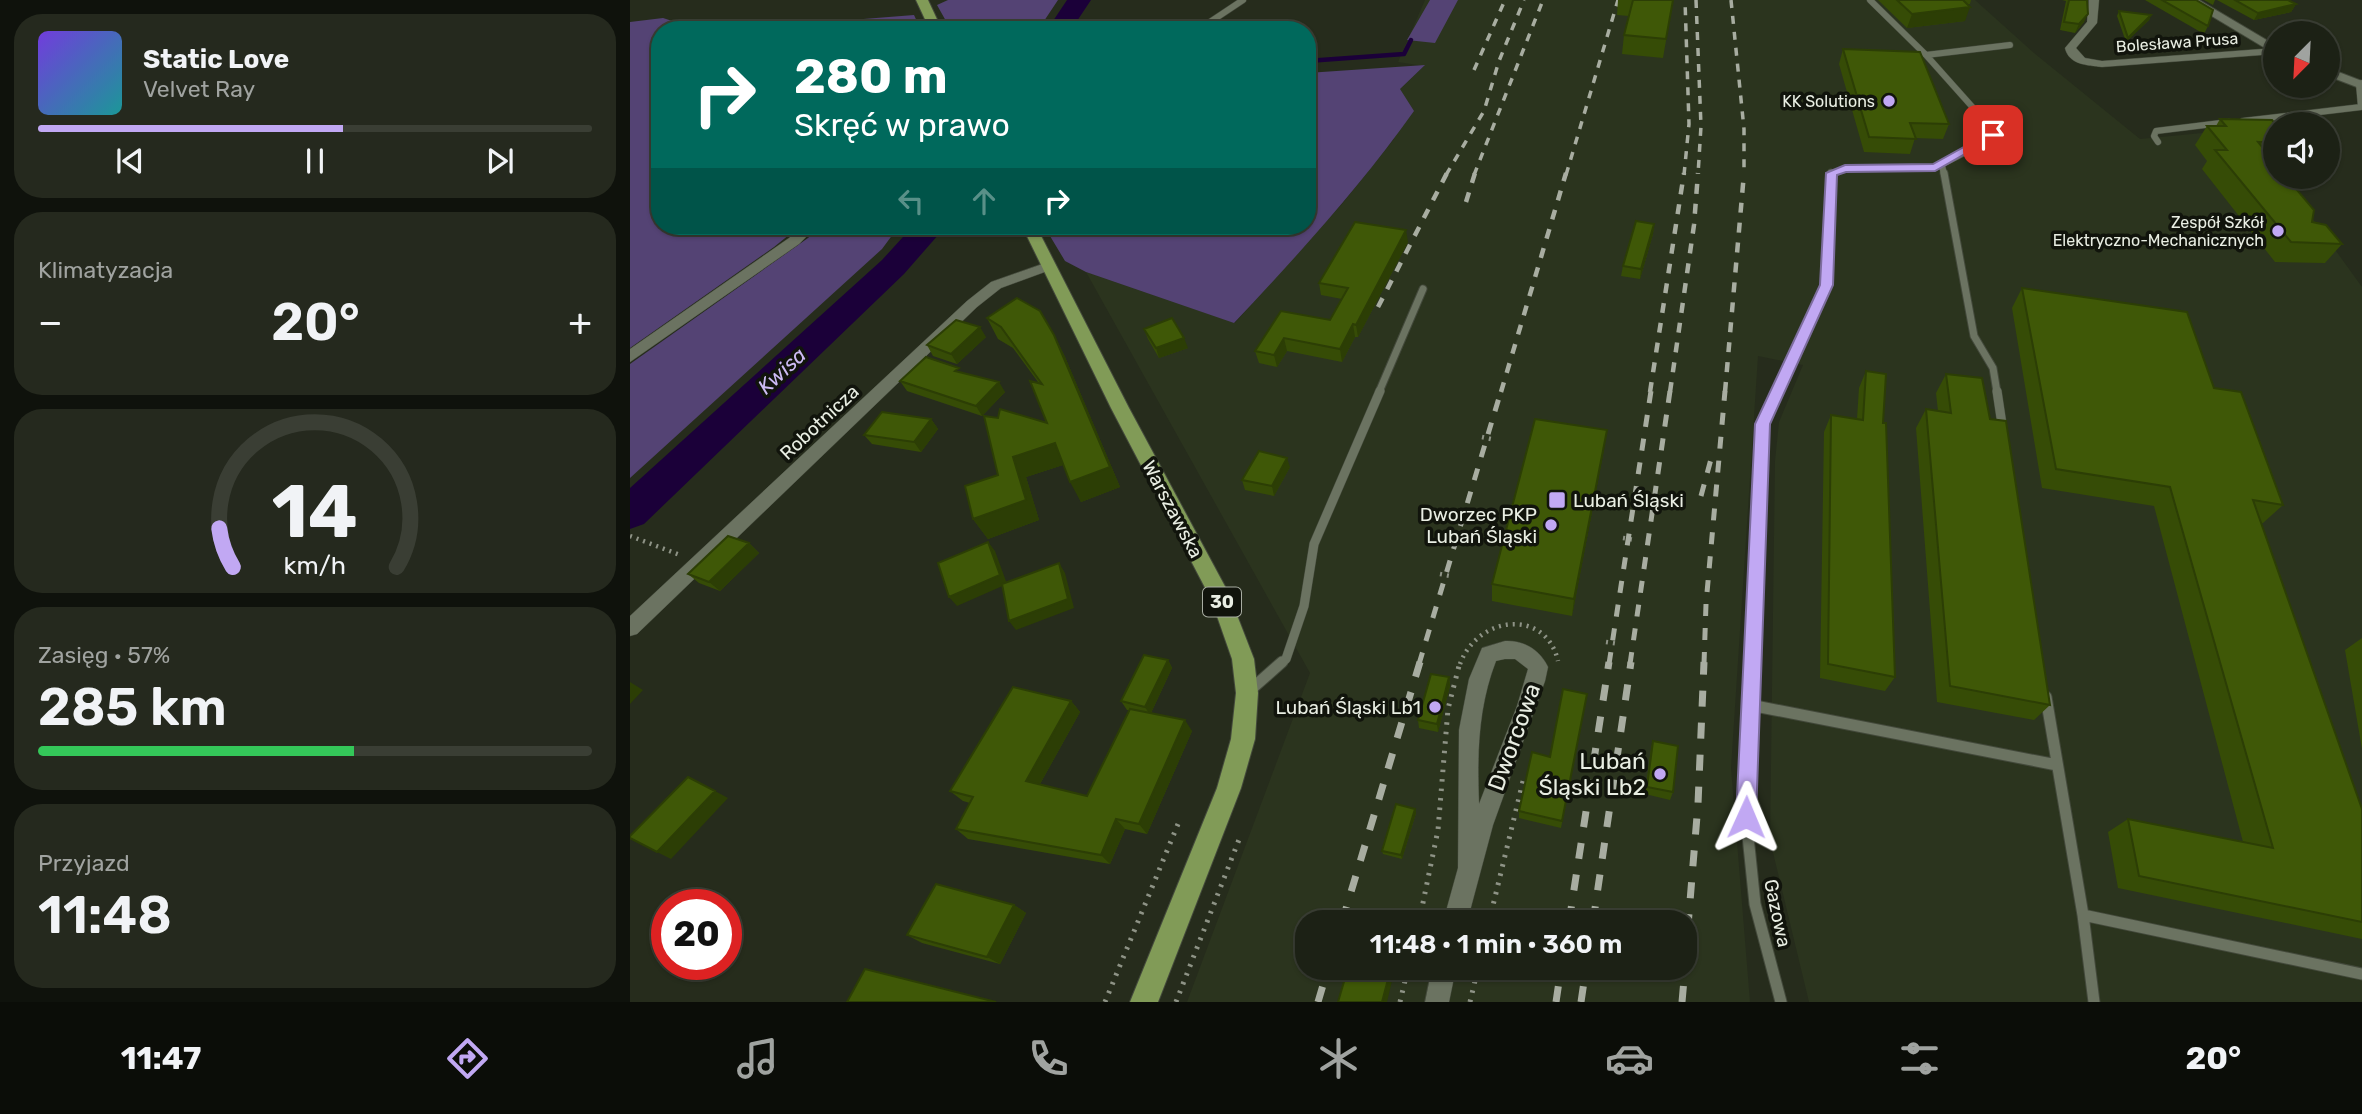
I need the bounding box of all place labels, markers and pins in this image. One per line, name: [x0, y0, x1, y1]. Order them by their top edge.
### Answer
place label: KK Solutions: [1782, 92, 1875, 111]
marker: KK Solutions: [1881, 93, 1897, 109]
pin: [1963, 105, 2023, 165]
place label: Zespół Szkół Elektryczno-Mechanicznych: [2053, 213, 2265, 250]
marker: Zespół Szkół Elektryczno-Mechanicznych: [2270, 223, 2286, 239]
place label: Lubań Śląski: [1573, 489, 1684, 512]
marker: Lubań Śląski: [1547, 490, 1567, 510]
place label: Dworzec PKP Lubań Śląski: [1420, 503, 1537, 548]
marker: Dworzec PKP Lubań Śląski: [1543, 517, 1559, 533]
place label: Lubań Śląski Lb1: [1275, 696, 1421, 719]
marker: Lubań Śląski Lb1: [1427, 699, 1443, 715]
place label: Lubań Śląski Lb2: [1538, 747, 1646, 801]
marker: Lubań Śląski Lb2: [1652, 766, 1668, 782]

